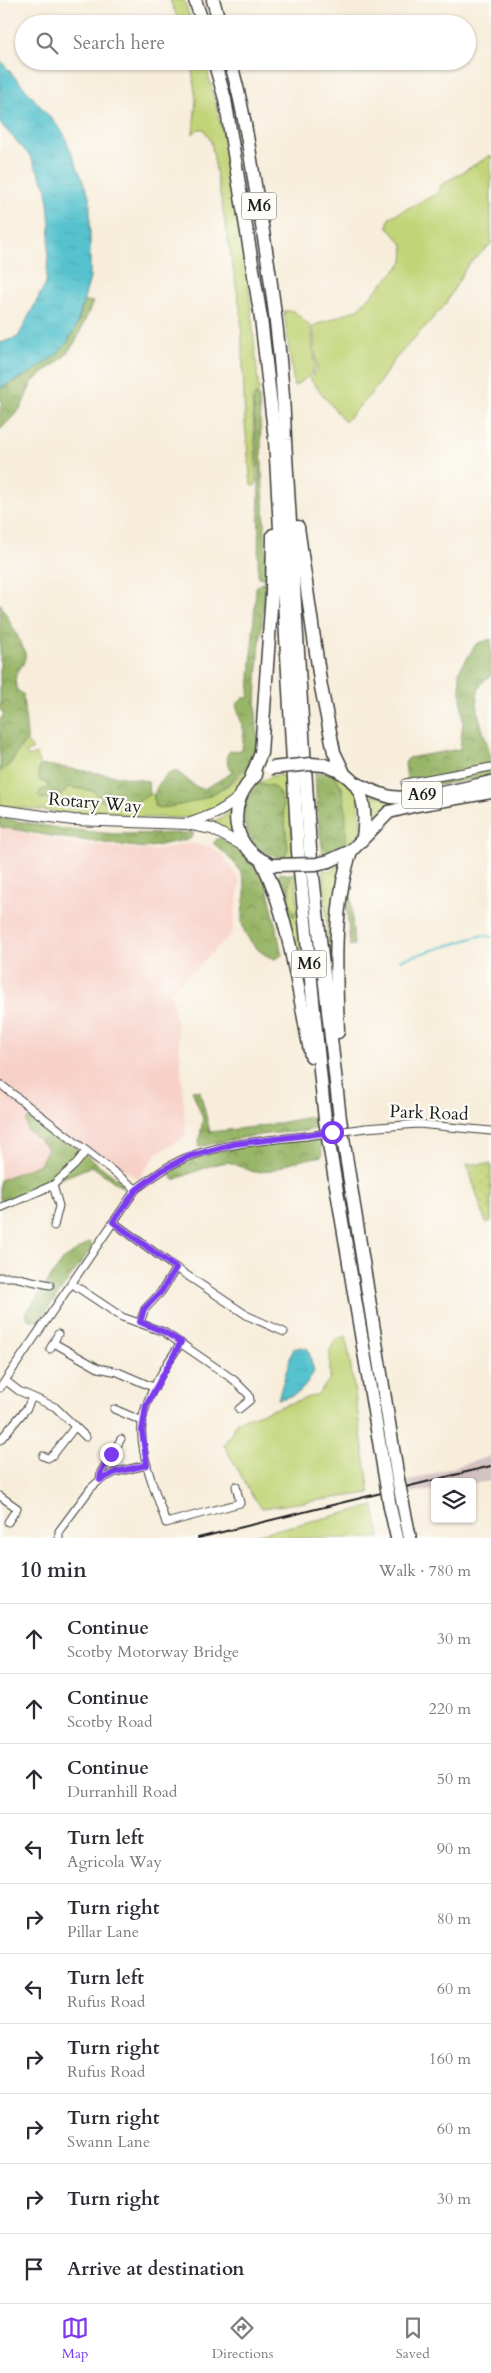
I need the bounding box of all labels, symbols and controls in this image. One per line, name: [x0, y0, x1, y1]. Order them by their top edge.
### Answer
search box: [15, 15, 476, 70]
icon: search: [33, 29, 61, 57]
text: Search here: [73, 30, 165, 56]
road number: M6: [242, 192, 276, 220]
road number: A69: [402, 782, 442, 808]
street label: Rotary Way: [47, 786, 143, 820]
road number: M6: [292, 951, 326, 978]
street label: Park Road: [389, 1099, 469, 1127]
route start: [321, 1121, 344, 1144]
route end: [100, 1443, 123, 1466]
map controls: [431, 1478, 476, 1523]
button: layers: [431, 1478, 476, 1523]
text: 10 min: [20, 1556, 87, 1585]
text: Walk · 780 m: [379, 1560, 471, 1582]
text: Continue: [67, 1615, 149, 1641]
icon: ahead: [20, 1625, 48, 1653]
text: 30 m: [437, 1628, 471, 1650]
text: Scotby Motorway Bridge: [67, 1641, 239, 1663]
text: Continue: [67, 1685, 149, 1711]
icon: ahead: [20, 1695, 48, 1723]
text: 220 m: [429, 1698, 471, 1720]
text: Scotby Road: [67, 1711, 153, 1733]
text: Continue: [67, 1755, 149, 1781]
icon: ahead: [20, 1765, 48, 1793]
text: 50 m: [437, 1768, 471, 1790]
text: Durranhill Road: [67, 1781, 177, 1803]
text: Turn left: [67, 1825, 144, 1851]
icon: left: [20, 1835, 48, 1863]
text: 90 m: [437, 1838, 471, 1860]
text: Agricola Way: [67, 1851, 162, 1873]
text: Turn right: [67, 1895, 159, 1921]
icon: right: [20, 1905, 48, 1933]
text: 80 m: [437, 1908, 471, 1930]
text: Pillar Lane: [67, 1921, 139, 1943]
text: Turn left: [67, 1965, 144, 1991]
icon: left: [20, 1975, 48, 2003]
text: 60 m: [437, 1978, 471, 2000]
text: Rufus Road: [67, 1991, 145, 2013]
text: Turn right: [67, 2035, 159, 2061]
icon: right: [20, 2045, 48, 2073]
text: 160 m: [429, 2048, 471, 2070]
text: Rufus Road: [67, 2061, 145, 2083]
text: Turn right: [67, 2105, 159, 2131]
icon: right: [20, 2115, 48, 2143]
text: 60 m: [437, 2118, 471, 2140]
text: Swann Lane: [67, 2131, 150, 2153]
icon: right: [20, 2185, 48, 2213]
text: Turn right: [67, 2186, 159, 2212]
text: 30 m: [437, 2188, 471, 2210]
icon: arrive: [20, 2255, 48, 2283]
text: Arrive at destination: [67, 2256, 244, 2282]
tab: Map: [61, 2314, 89, 2363]
tab: Directions: [212, 2314, 273, 2363]
tab: Saved: [396, 2314, 430, 2363]

